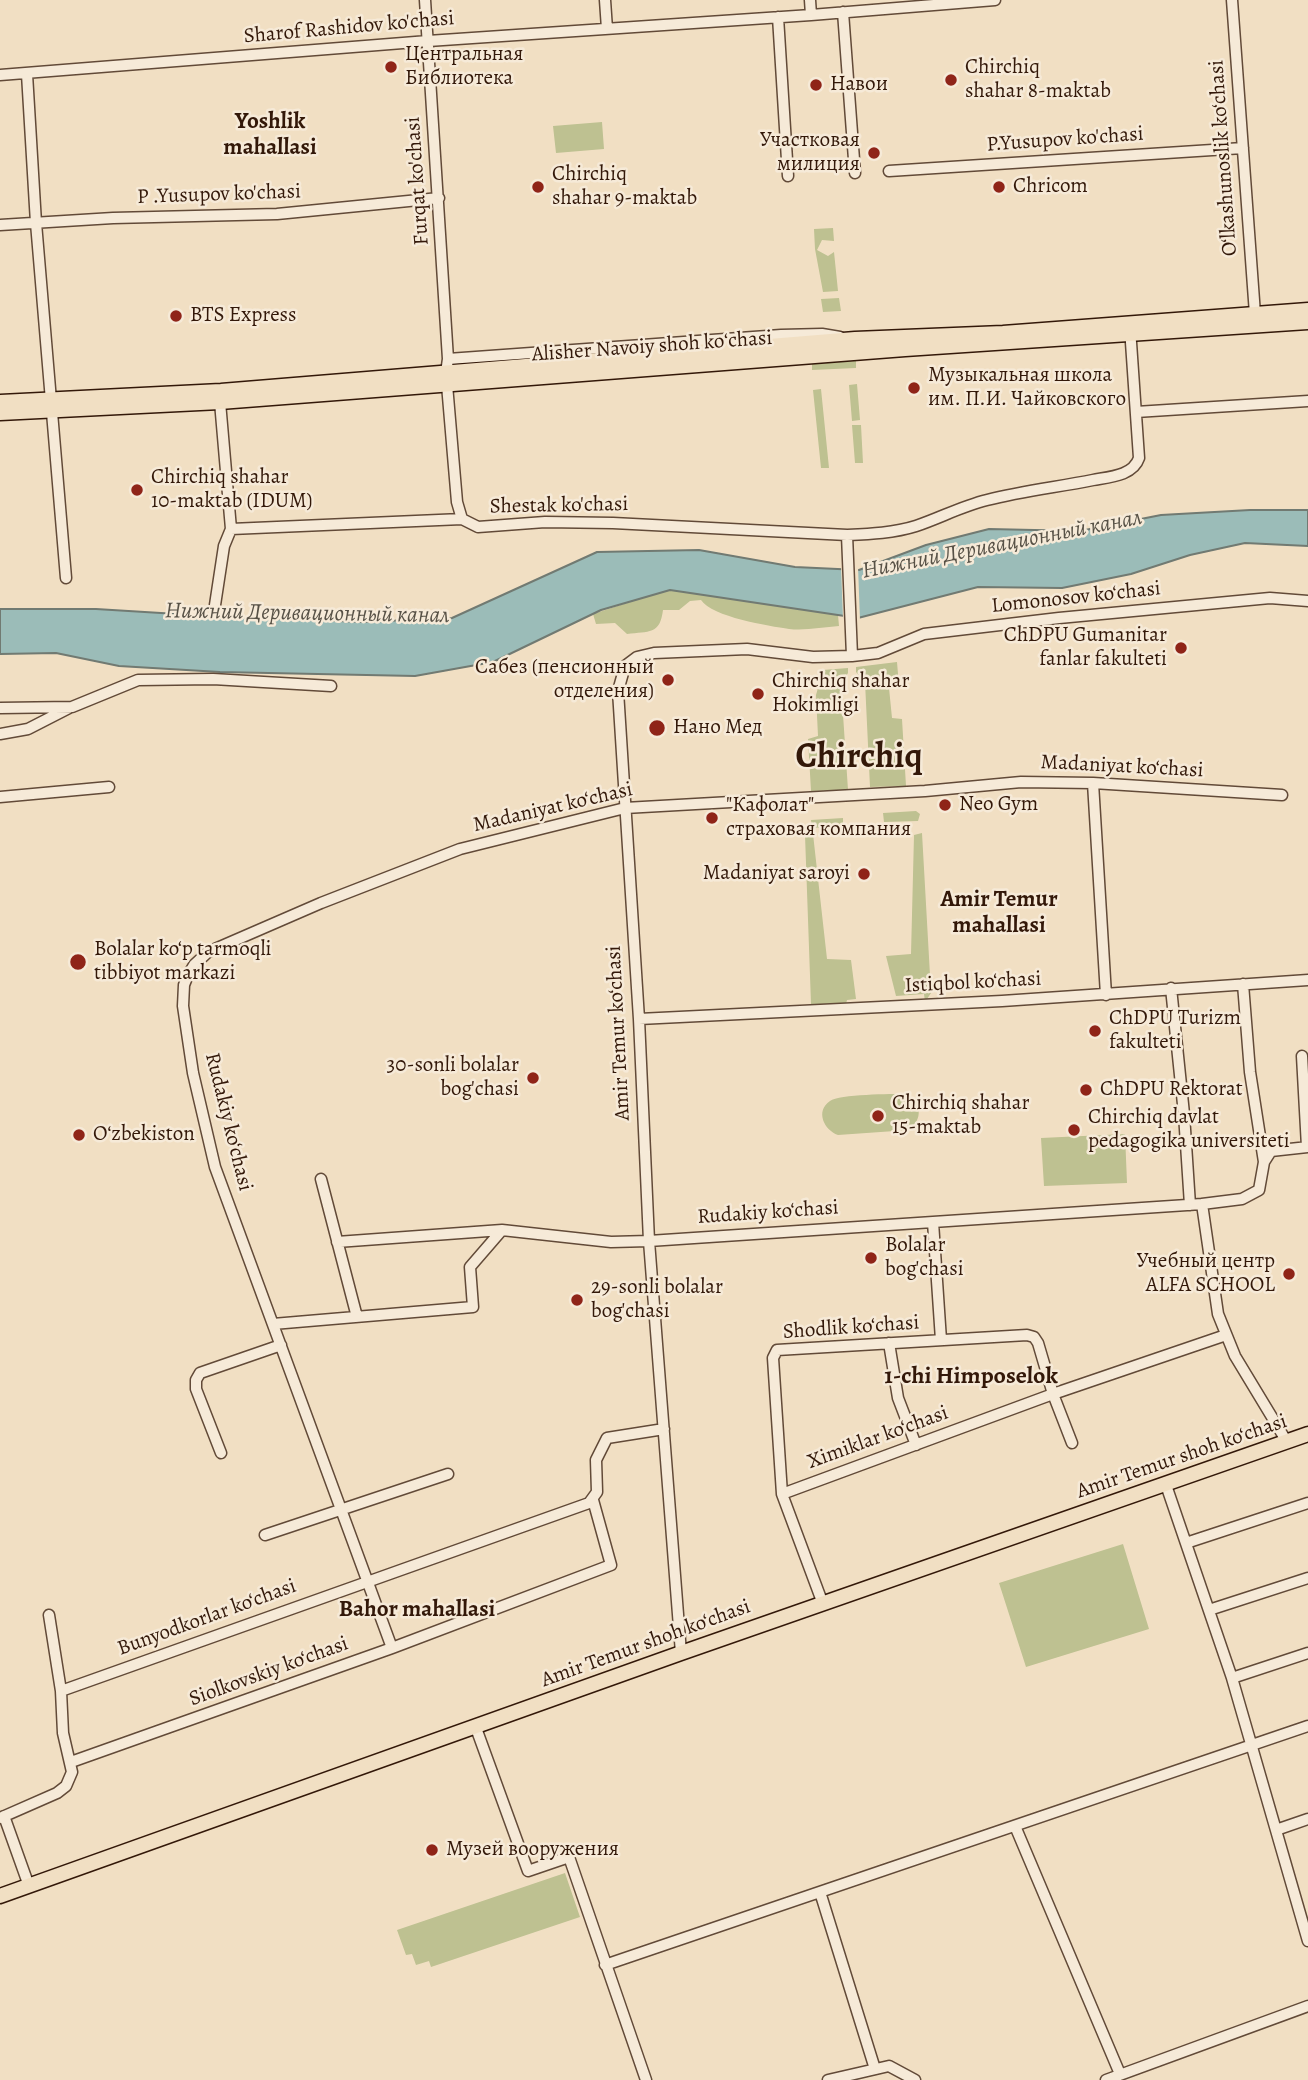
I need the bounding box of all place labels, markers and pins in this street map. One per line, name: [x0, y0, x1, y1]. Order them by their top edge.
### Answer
place label: Центральная Библиотека: [405, 42, 523, 92]
place label: Chirchiq shahar 8-maktab: [965, 55, 1111, 105]
marker: Центральная Библиотека: [383, 59, 399, 75]
place label: Навои: [830, 72, 888, 98]
marker: Chirchiq shahar 8-maktab: [943, 72, 959, 88]
marker: Навои: [808, 77, 824, 93]
place label: Участковая милиция: [760, 128, 860, 178]
marker: Участковая милиция: [866, 145, 882, 161]
place label: Chirchiq shahar 9-maktab: [552, 162, 697, 212]
place label: Chricom: [1013, 174, 1088, 200]
marker: Chirchiq shahar 9-maktab: [530, 179, 546, 195]
marker: Chricom: [991, 179, 1007, 195]
place label: BTS Express: [190, 303, 296, 329]
marker: BTS Express: [168, 308, 184, 324]
place label: Музыкальная школа им. П.И. Чайковского: [928, 363, 1126, 413]
marker: Музыкальная школа им. П.И. Чайковского: [906, 380, 922, 396]
place label: Chirchiq shahar 10-maktab (IDUM): [151, 465, 313, 515]
marker: Chirchiq shahar 10-maktab (IDUM): [129, 482, 145, 498]
place label: ChDPU Gumanitar fanlar fakulteti: [1004, 623, 1167, 673]
marker: ChDPU Gumanitar fanlar fakulteti: [1173, 640, 1189, 656]
place label: Сабез (пенсионный отделения): [475, 655, 654, 705]
place label: Chirchiq shahar Hokimligi: [772, 669, 910, 719]
marker: Сабез (пенсионный отделения): [660, 672, 676, 688]
marker: Chirchiq shahar Hokimligi: [750, 686, 766, 702]
place label: Нано Мед: [673, 715, 762, 741]
marker: Нано Мед: [647, 718, 667, 738]
place label: Neo Gym: [959, 792, 1038, 818]
place label: "Кафолат" страховая компания: [726, 793, 911, 843]
marker: Neo Gym: [937, 797, 953, 813]
marker: "Кафолат" страховая компания: [704, 810, 720, 826]
place label: Madaniyat saroyi: [703, 861, 850, 887]
marker: Madaniyat saroyi: [856, 866, 872, 882]
place label: Bolalar ko‘p tarmoqli tibbiyot markazi: [94, 937, 272, 987]
marker: Bolalar ko‘p tarmoqli tibbiyot markazi: [68, 952, 88, 972]
place label: ChDPU Turizm fakulteti: [1109, 1006, 1241, 1056]
marker: ChDPU Turizm fakulteti: [1087, 1023, 1103, 1039]
place label: 30-sonli bolalar bog'chasi: [386, 1053, 519, 1103]
marker: 30-sonli bolalar bog'chasi: [525, 1070, 541, 1086]
place label: ChDPU Rektorat: [1100, 1077, 1243, 1103]
marker: ChDPU Rektorat: [1078, 1082, 1094, 1098]
place label: Chirchiq shahar 15-maktab: [892, 1091, 1030, 1141]
place label: Chirchiq davlat pedagogika universiteti: [1088, 1105, 1290, 1155]
marker: Chirchiq shahar 15-maktab: [870, 1108, 886, 1124]
place label: Oʻzbekiston: [93, 1122, 195, 1148]
marker: Chirchiq davlat pedagogika universiteti: [1066, 1122, 1082, 1138]
marker: Oʻzbekiston: [71, 1127, 87, 1143]
place label: Bolalar bog'chasi: [885, 1233, 964, 1283]
place label: Учебный центр ALFA SCHOOL: [1137, 1249, 1275, 1299]
marker: Bolalar bog'chasi: [863, 1250, 879, 1266]
marker: Учебный центр ALFA SCHOOL: [1281, 1266, 1297, 1282]
place label: 29-sonli bolalar bog'chasi: [591, 1275, 723, 1325]
marker: 29-sonli bolalar bog'chasi: [569, 1292, 585, 1308]
place label: Музей вооружения: [446, 1837, 619, 1863]
marker: Музей вооружения: [424, 1842, 440, 1858]

